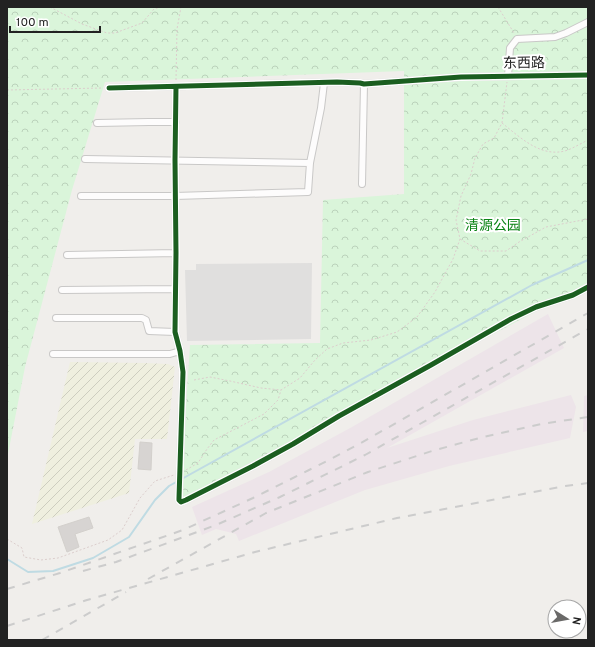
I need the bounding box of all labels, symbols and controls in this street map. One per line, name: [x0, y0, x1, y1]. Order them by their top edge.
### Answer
scale bar: [10, 8, 100, 34]
text: 100 m: [16, 15, 49, 31]
street label: 东西路: [503, 55, 545, 73]
park label: 清源公园: [465, 218, 521, 235]
north arrow: [547, 599, 587, 639]
text: N: [568, 616, 583, 626]

